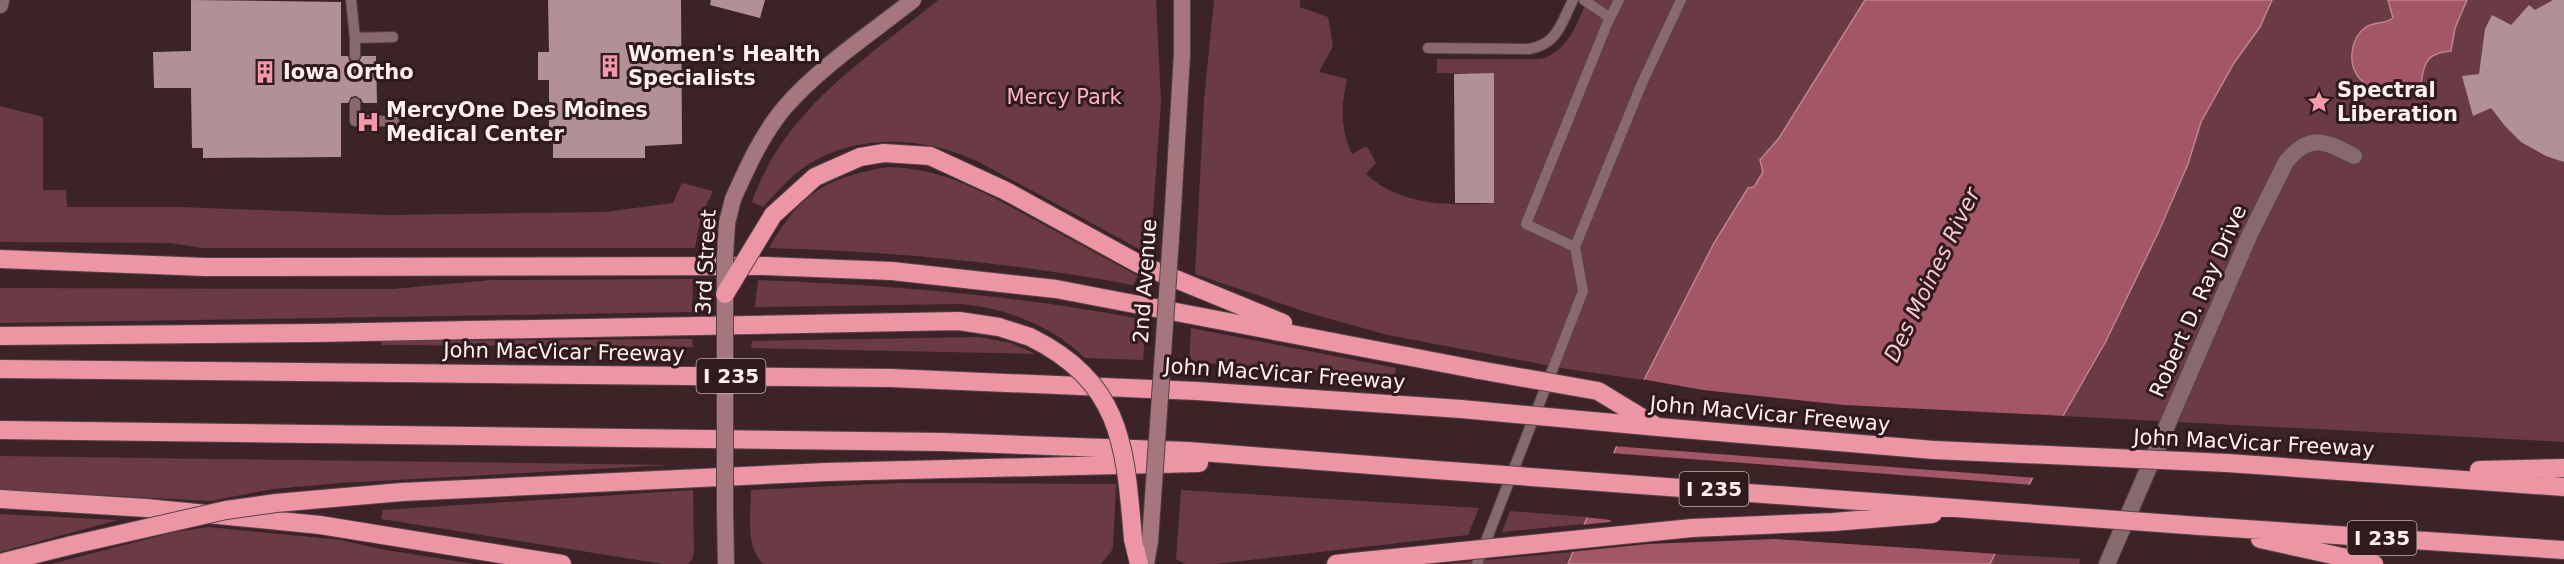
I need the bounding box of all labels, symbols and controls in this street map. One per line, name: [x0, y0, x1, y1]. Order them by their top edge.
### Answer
place label: Women's Health Specialists: [628, 42, 820, 90]
building icon: Women's Health Specialists: [597, 53, 623, 79]
building icon: Iowa Ortho: [252, 59, 278, 85]
place label: Iowa Ortho: [283, 60, 414, 84]
place label: Spectral Liberation: [2337, 78, 2458, 126]
park label: Mercy Park: [1006, 85, 1122, 109]
place icon: Spectral Liberation: [2306, 89, 2332, 115]
place label: MercyOne Des Moines Medical Center: [386, 98, 648, 146]
hospital icon: MercyOne Des Moines Medical Center: [355, 109, 381, 135]
water label: Des Moines River: [1879, 182, 1986, 366]
street label: Robert D. Ray Drive: [2145, 201, 2251, 401]
street label: 3rd Street: [691, 209, 721, 315]
street label: 2nd Avenue: [1129, 218, 1161, 344]
street label: John MacVicar Freeway: [441, 338, 685, 366]
street label: John MacVicar Freeway: [1162, 353, 1406, 394]
road number: I 235: [696, 359, 766, 393]
street label: John MacVicar Freeway: [1647, 391, 1891, 436]
street label: John MacVicar Freeway: [2131, 425, 2375, 461]
road number: I 235: [1680, 472, 1748, 506]
road number: I 235: [2348, 521, 2416, 555]

